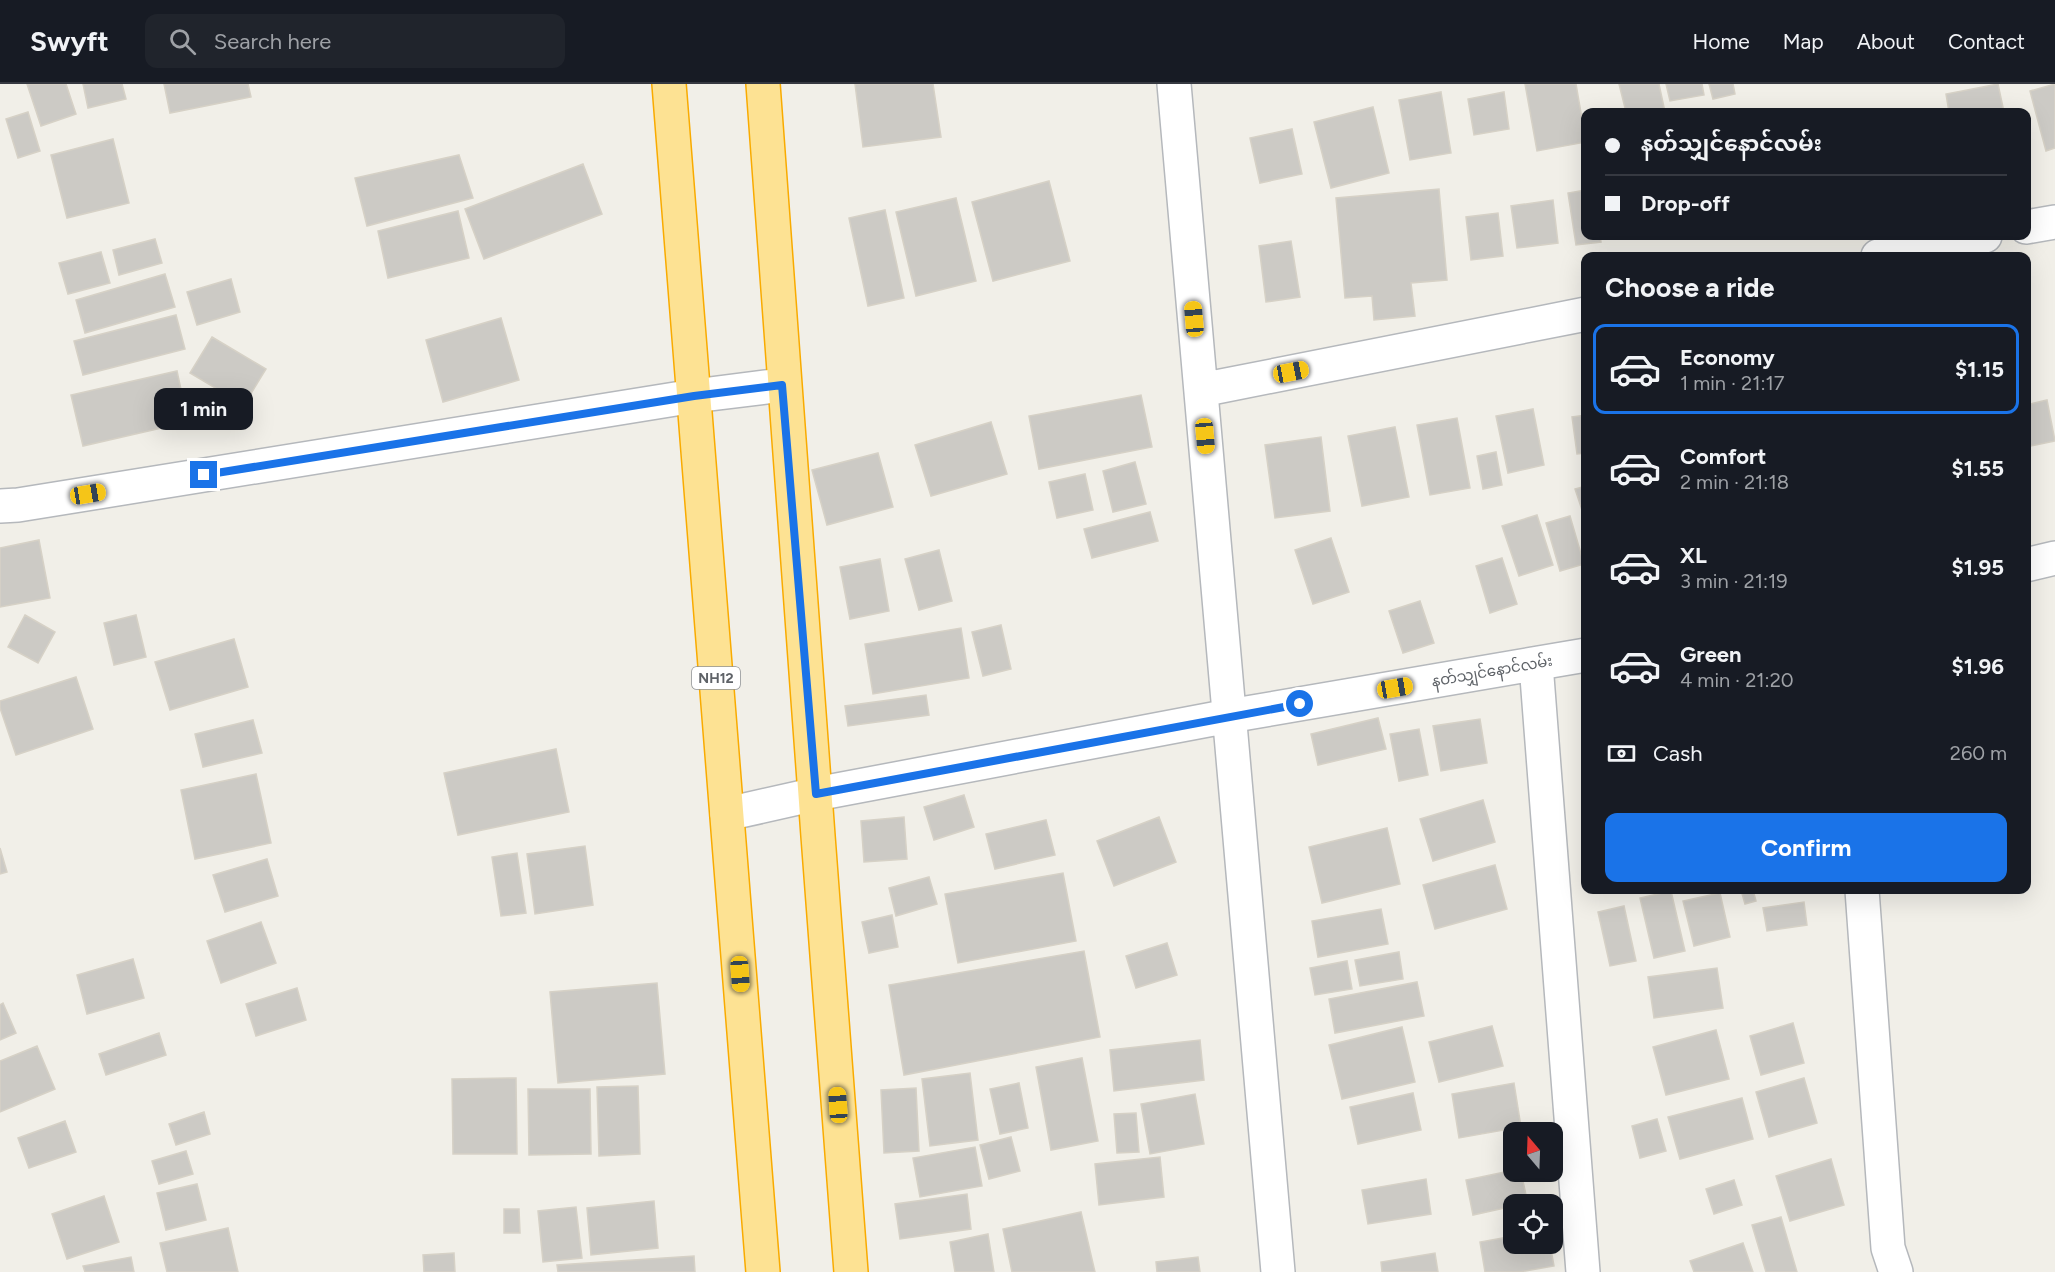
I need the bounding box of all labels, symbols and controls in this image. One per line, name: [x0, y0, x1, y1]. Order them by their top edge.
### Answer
search box: [145, 14, 565, 68]
text: Swyft: [30, 24, 109, 58]
icon: search: [166, 25, 199, 58]
text: Search here: [214, 28, 331, 55]
text: Home: [1693, 29, 1750, 54]
text: Map: [1783, 29, 1824, 54]
text: About: [1857, 29, 1915, 54]
text: Contact: [1948, 29, 2025, 54]
text: နတ်သျှင်နောင်လမ်း: [1641, 130, 1822, 157]
text: Drop-off: [1641, 190, 1730, 217]
text: Choose a ride: [1605, 271, 1774, 304]
car: [1183, 300, 1205, 338]
icon: car: [1608, 342, 1662, 396]
text: Economy: [1680, 344, 1775, 371]
text: $1.15: [1955, 356, 2004, 383]
car: [1272, 360, 1310, 384]
text: 1 min · 21:17: [1680, 371, 1784, 395]
callout: 1 min: [154, 388, 254, 430]
text: 1 min: [180, 397, 227, 421]
car: [1194, 417, 1216, 455]
icon: car: [1608, 441, 1662, 495]
text: Comfort: [1680, 443, 1766, 470]
text: $1.55: [1952, 455, 2004, 482]
route end: [190, 461, 217, 488]
text: 2 min · 21:18: [1680, 470, 1789, 494]
car: [69, 482, 107, 506]
icon: car: [1608, 540, 1662, 594]
text: XL: [1680, 542, 1707, 569]
text: $1.95: [1952, 554, 2004, 581]
text: 3 min · 21:19: [1680, 569, 1788, 593]
icon: car: [1608, 639, 1662, 693]
text: Green: [1680, 641, 1742, 668]
street label: နတ်သျှင်နောင်လမ်း: [1430, 651, 1554, 693]
text: $1.96: [1952, 653, 2004, 680]
road number: NH12: [692, 667, 740, 689]
text: 4 min · 21:20: [1680, 668, 1794, 692]
car: [1376, 676, 1414, 700]
route start: [1286, 690, 1313, 717]
icon: cash: [1605, 737, 1638, 770]
text: Cash: [1653, 740, 1703, 767]
text: 260 m: [1950, 741, 2007, 765]
button: Confirm: [1605, 813, 2007, 882]
car: [730, 955, 750, 993]
car: [828, 1086, 848, 1124]
north arrow: [1503, 1122, 1563, 1182]
map controls: [1503, 1122, 1563, 1254]
button: locate: [1503, 1194, 1563, 1254]

